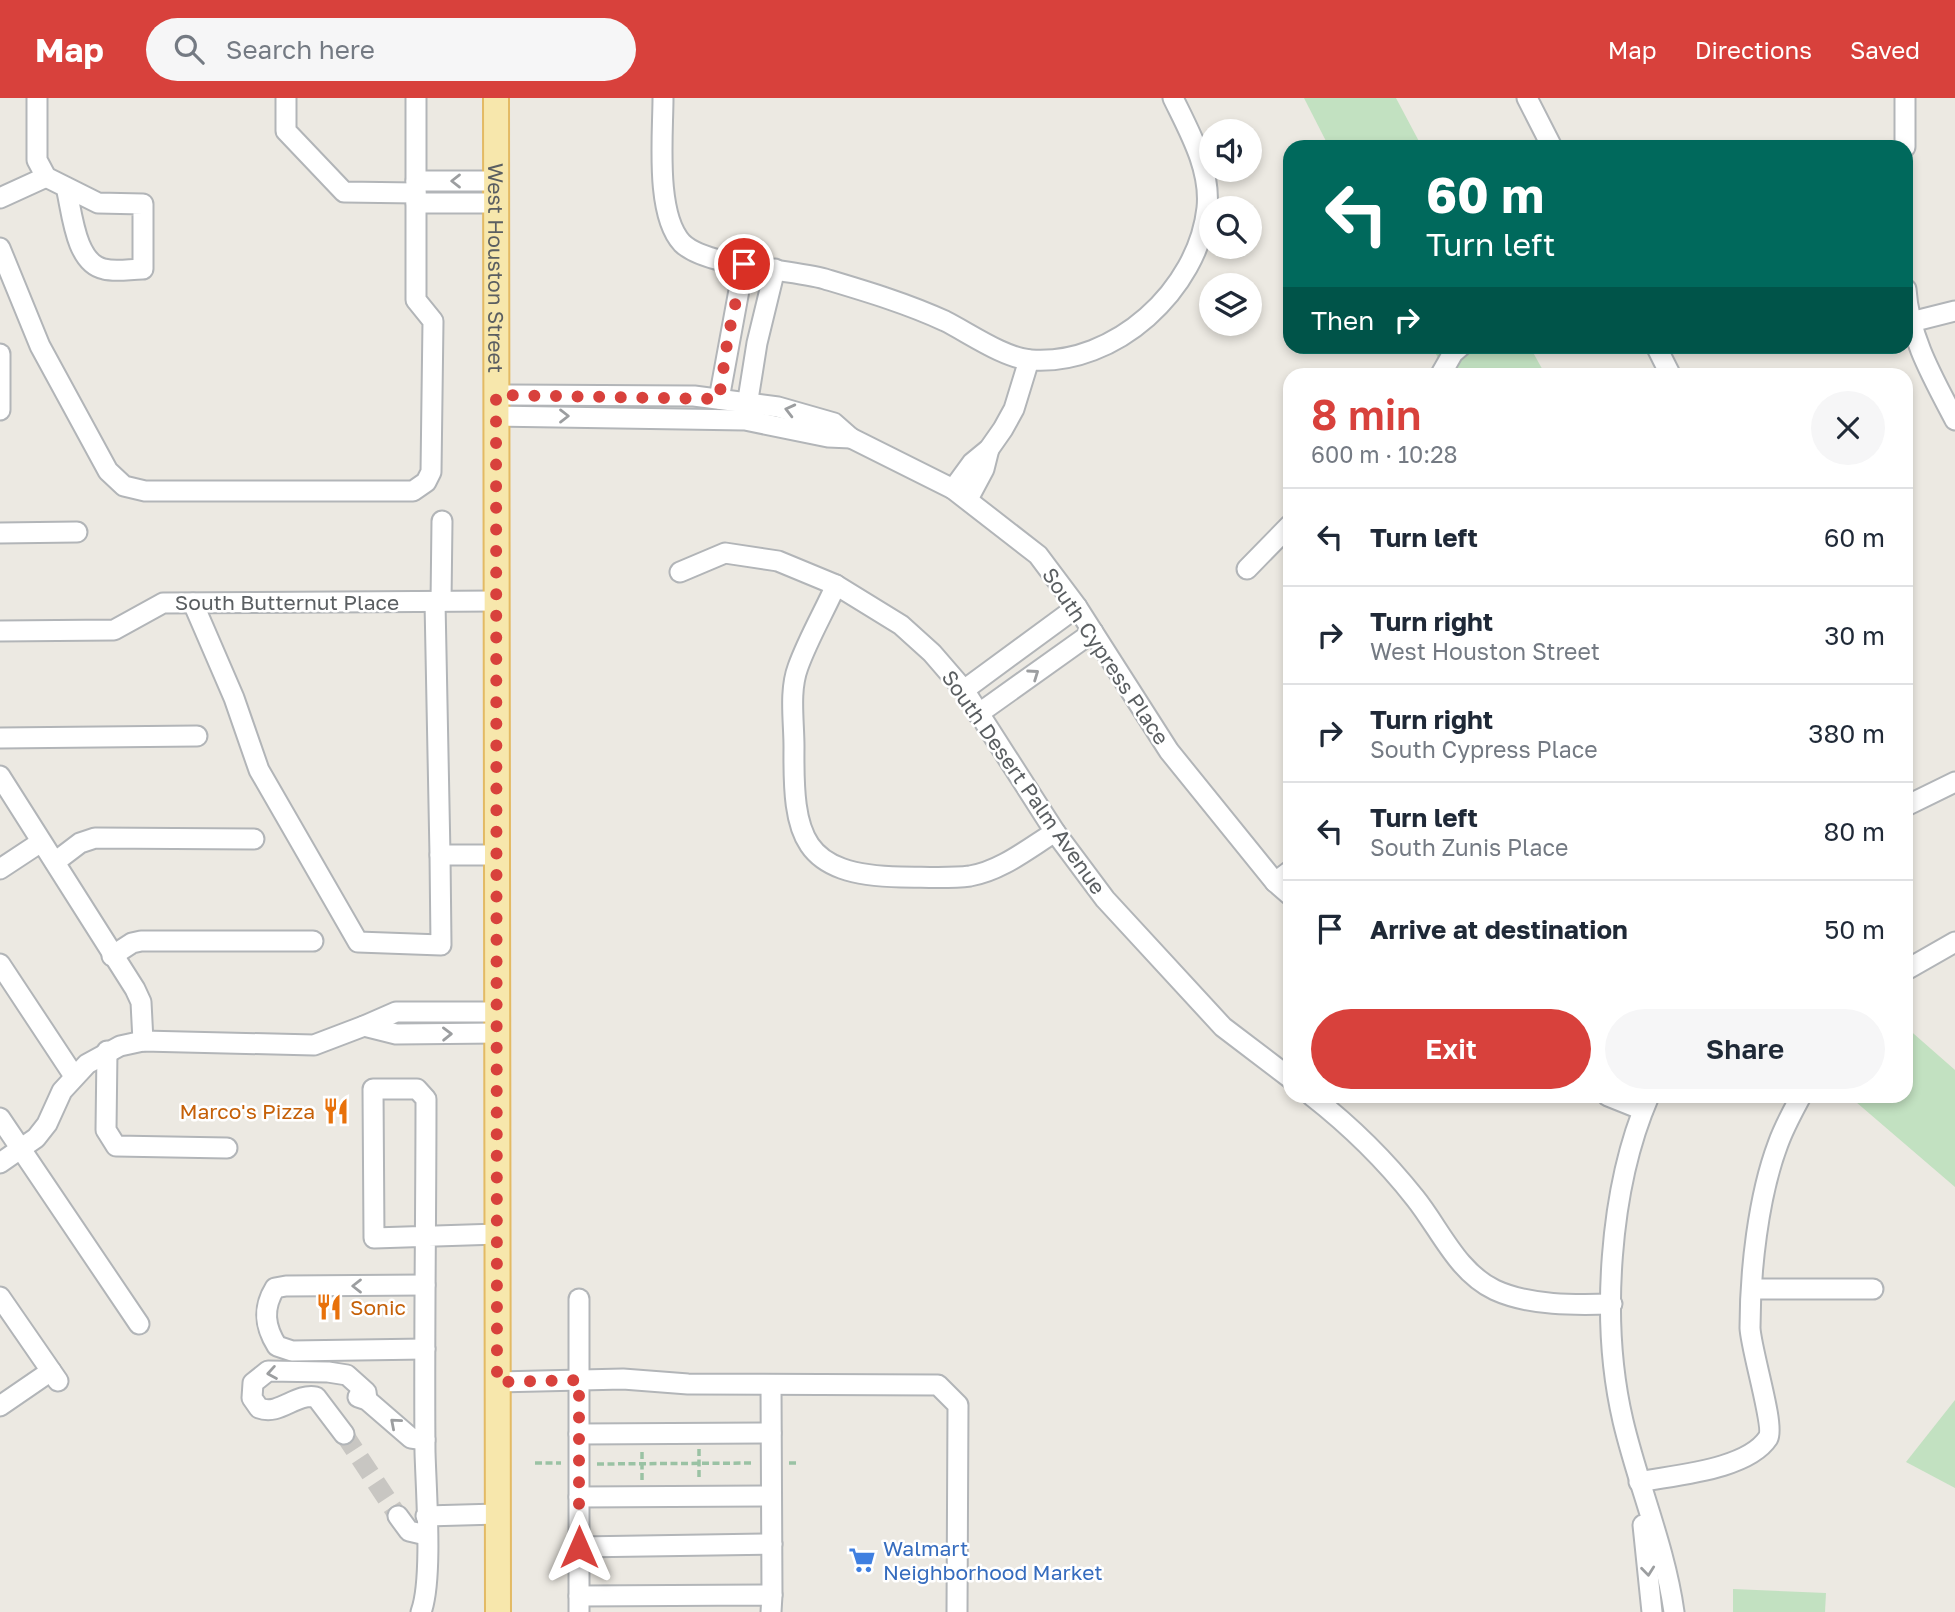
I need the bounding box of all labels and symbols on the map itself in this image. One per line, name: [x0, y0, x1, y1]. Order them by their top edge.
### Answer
street label: West Houston Street: [483, 163, 509, 373]
one-way arrow: [450, 173, 461, 189]
pin: [714, 234, 774, 294]
one-way arrow: [784, 404, 796, 418]
one-way arrow: [560, 408, 570, 424]
street label: South Cypress Place: [1037, 563, 1175, 749]
street label: South Butternut Place: [175, 589, 399, 615]
street label: South Desert Palm Avenue: [937, 665, 1111, 899]
one-way arrow: [1026, 670, 1039, 682]
one-way arrow: [442, 1026, 453, 1041]
restaurant icon: Marco's Pizza: [321, 1096, 351, 1126]
place label: Marco's Pizza: [179, 1098, 315, 1124]
one-way arrow: [351, 1278, 362, 1294]
restaurant icon: Sonic: [314, 1292, 344, 1322]
place label: Sonic: [350, 1294, 406, 1320]
one-way arrow: [266, 1365, 278, 1380]
one-way arrow: [390, 1419, 403, 1431]
position arrow: [542, 1510, 616, 1584]
place label: Walmart Neighborhood Market: [883, 1535, 1103, 1585]
supermarket icon: Walmart Neighborhood Market: [847, 1545, 877, 1575]
one-way arrow: [1640, 1566, 1655, 1577]

